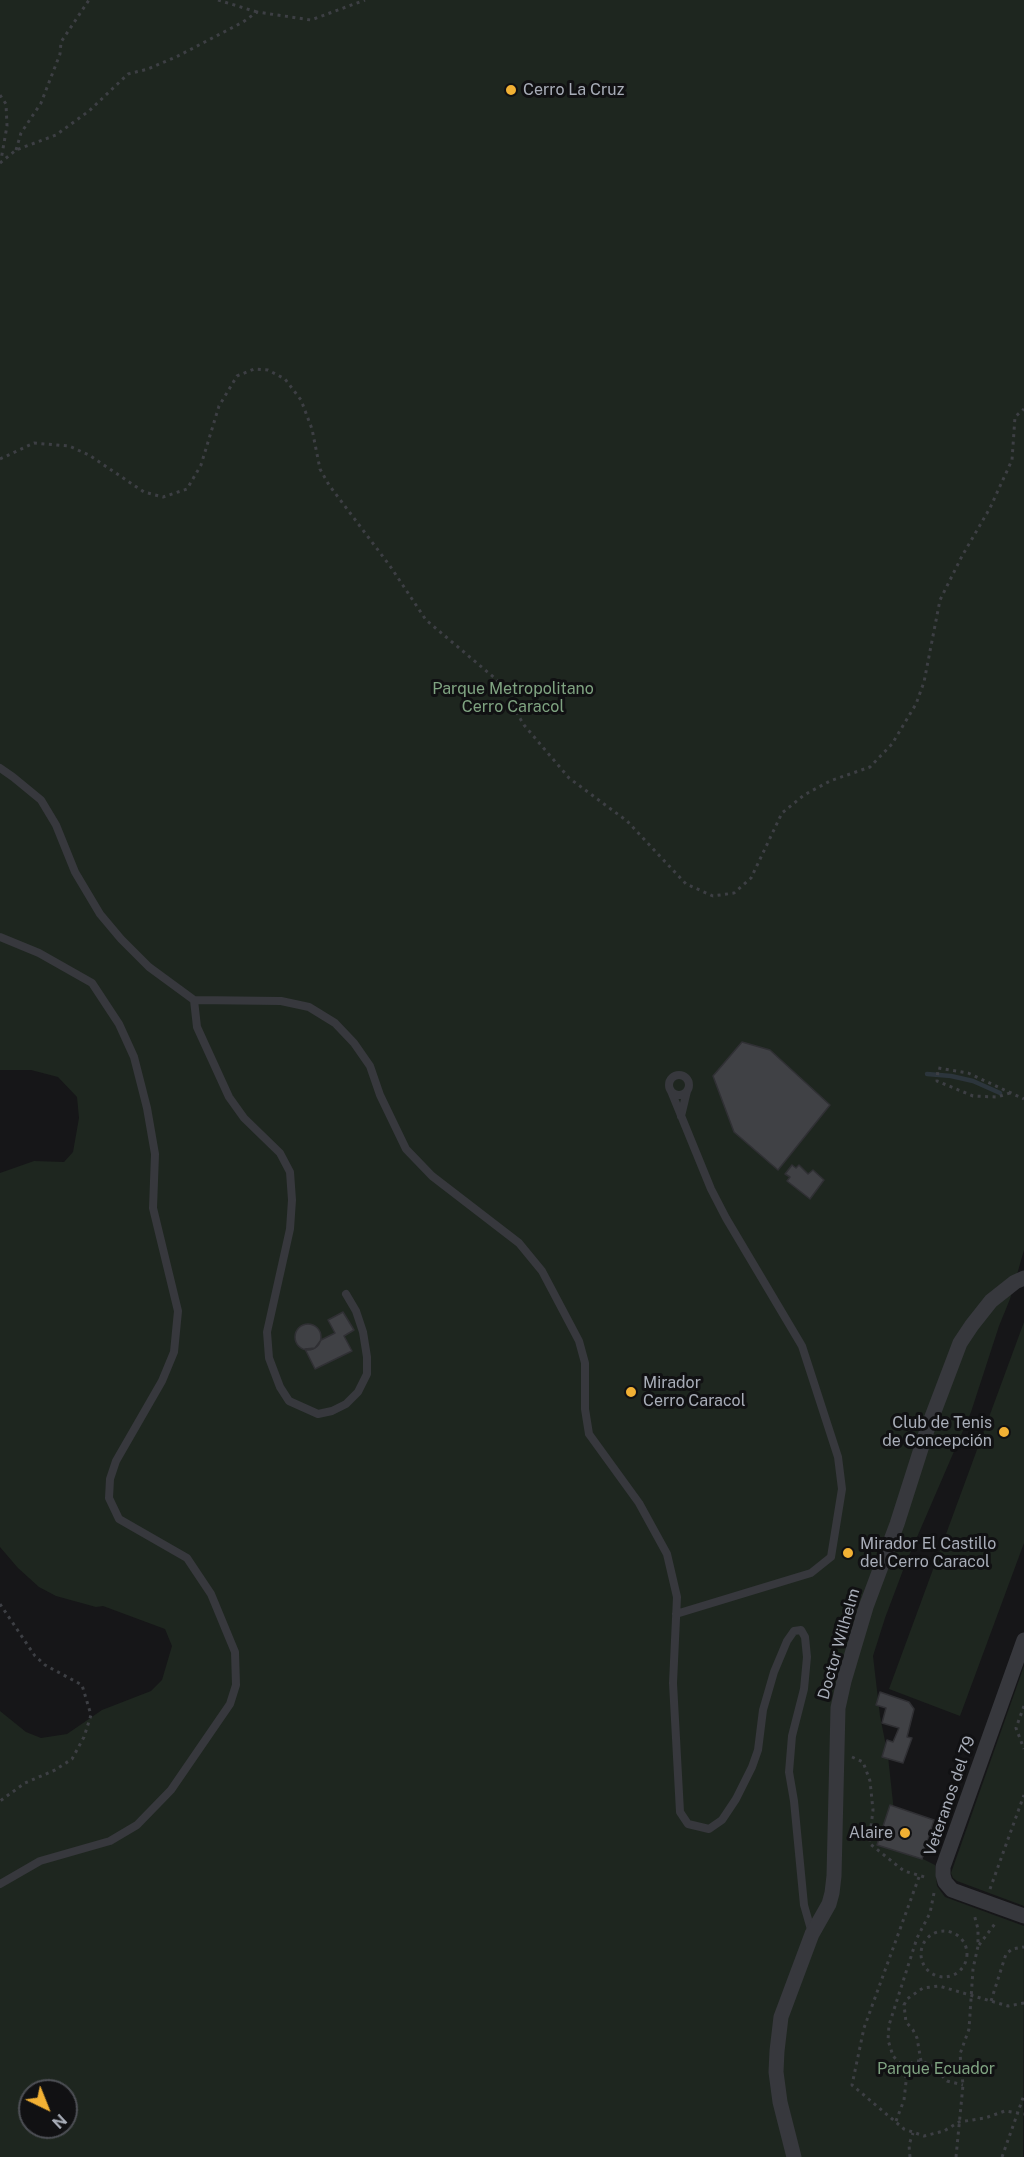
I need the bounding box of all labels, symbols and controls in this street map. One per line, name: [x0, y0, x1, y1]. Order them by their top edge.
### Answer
place label: Cerro La Cruz: [523, 80, 624, 100]
marker: Cerro La Cruz: [504, 83, 518, 97]
park label: Parque Metropolitano Cerro Caracol: [432, 679, 594, 717]
place label: Mirador Cerro Caracol: [643, 1373, 745, 1411]
marker: Mirador Cerro Caracol: [624, 1385, 638, 1399]
place label: Club de Tenis de Concepción: [882, 1413, 992, 1451]
marker: Club de Tenis de Concepción: [997, 1425, 1011, 1439]
place label: Mirador El Castillo del Cerro Caracol: [860, 1534, 996, 1572]
marker: Mirador El Castillo del Cerro Caracol: [841, 1546, 855, 1560]
street label: Doctor Wilhelm: [814, 1586, 864, 1702]
street label: Veteranos del 79: [921, 1734, 979, 1858]
place label: Alaire: [849, 1823, 893, 1843]
marker: Alaire: [898, 1826, 912, 1840]
park label: Parque Ecuador: [877, 2059, 995, 2079]
north arrow: [18, 2079, 78, 2139]
text: N: [48, 2110, 70, 2132]

